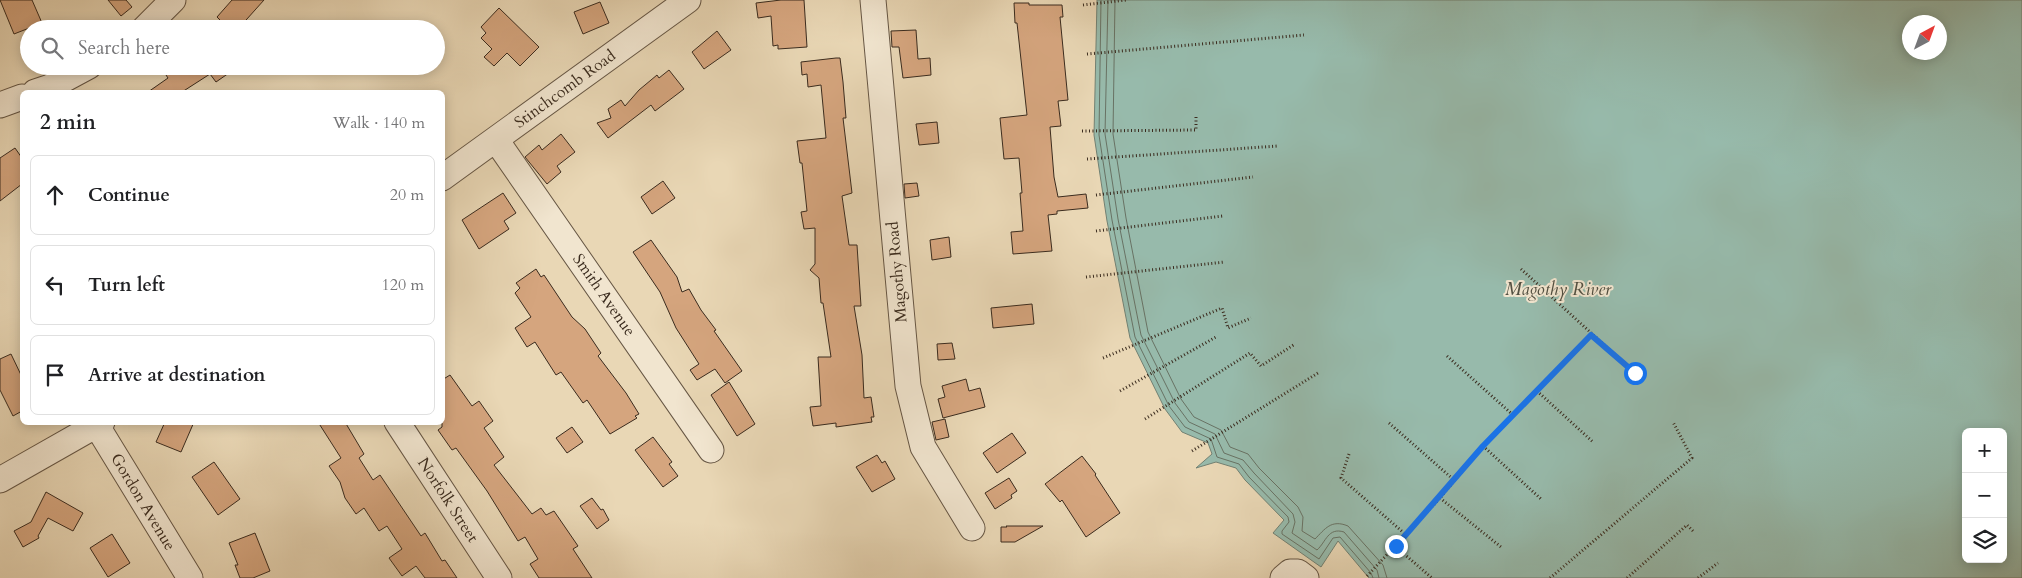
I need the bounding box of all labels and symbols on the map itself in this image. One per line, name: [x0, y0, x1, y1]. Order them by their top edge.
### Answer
north arrow: [1902, 15, 1947, 60]
street label: Stinchcomb Road: [510, 44, 621, 133]
street label: Magothy Road: [882, 220, 912, 323]
street label: Smith Avenue: [567, 249, 641, 341]
water label: Magothy River: [1505, 277, 1612, 302]
route start: [1624, 362, 1647, 385]
street label: Gordon Avenue: [105, 449, 181, 555]
street label: Norfolk Street: [412, 453, 484, 547]
route end: [1385, 535, 1408, 558]

